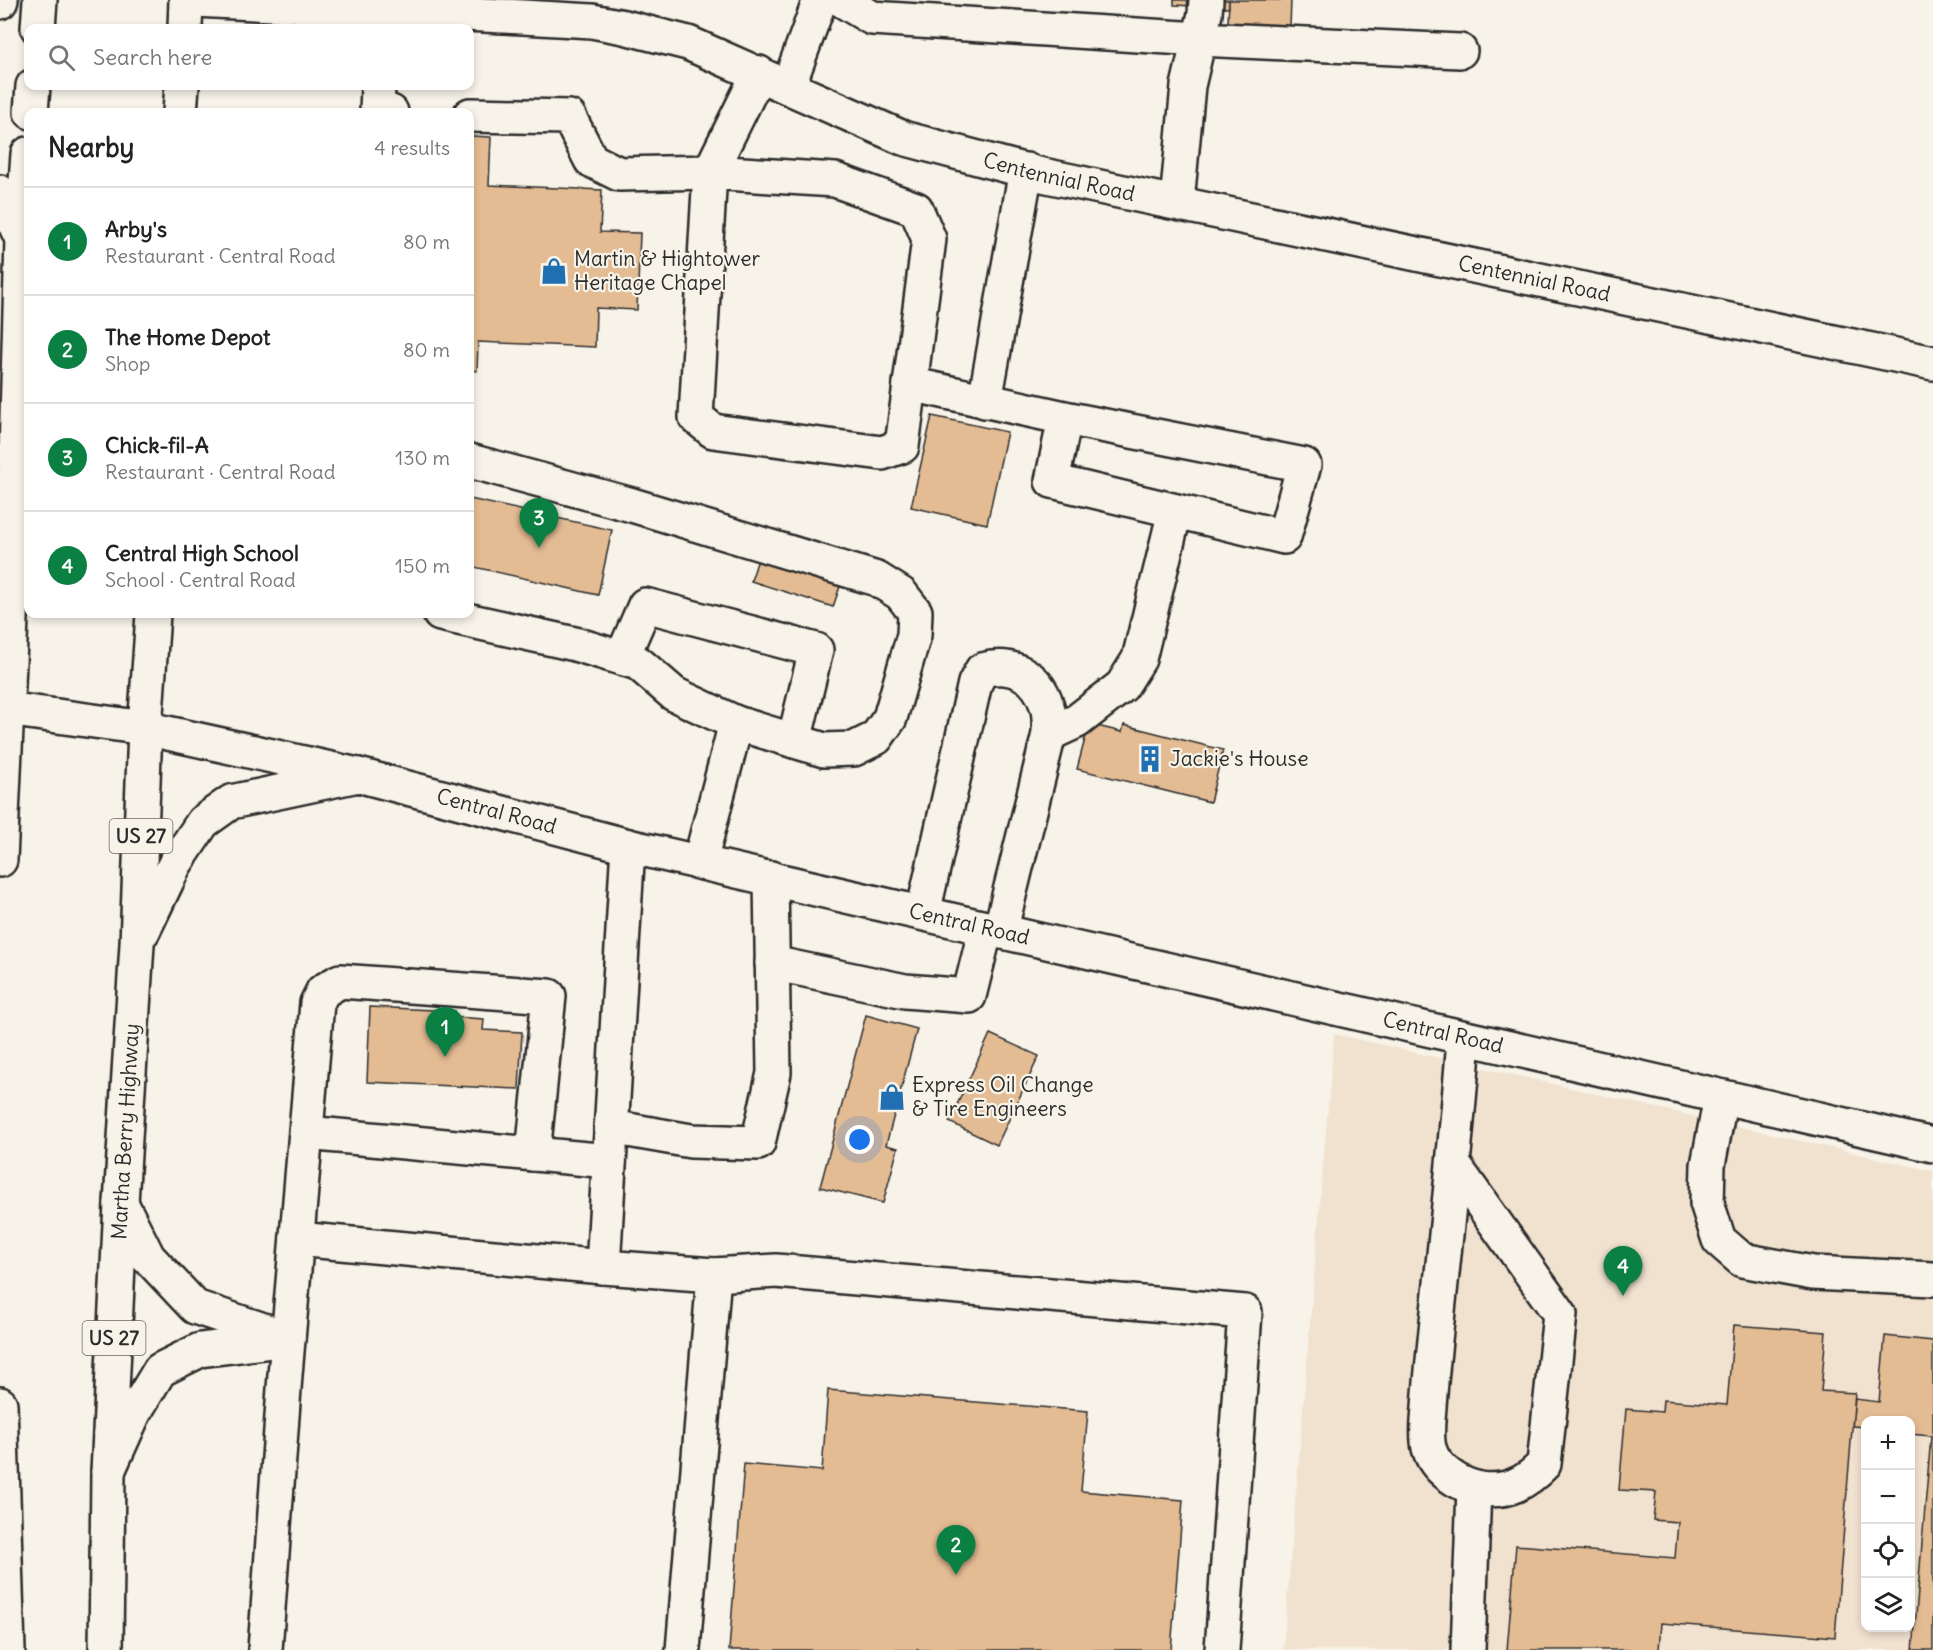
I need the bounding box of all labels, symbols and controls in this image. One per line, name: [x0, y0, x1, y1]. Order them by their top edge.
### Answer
search box: [24, 24, 474, 90]
icon: search: [45, 41, 78, 74]
text: Search here: [93, 43, 212, 71]
text: Nearby: [48, 131, 134, 164]
text: 4 results: [374, 135, 450, 160]
street label: Centennial Road: [980, 146, 1137, 207]
text: Arby's: [105, 215, 167, 243]
text: 1: [64, 229, 71, 254]
text: 80 m: [403, 229, 450, 254]
text: Restaurant · Central Road: [105, 243, 335, 268]
place label: Martin & Hightower Heritage Chapel: [574, 245, 761, 296]
street label: Centennial Road: [1456, 249, 1613, 308]
shop icon: Martin & Hightower Heritage Chapel: [539, 256, 569, 286]
text: The Home Depot: [105, 323, 270, 351]
text: 2: [62, 337, 73, 362]
text: 80 m: [403, 337, 450, 362]
text: Shop: [105, 351, 150, 376]
text: Chick-fil-A: [105, 431, 209, 459]
text: 3: [62, 445, 73, 470]
text: 130 m: [395, 445, 450, 470]
text: Restaurant · Central Road: [105, 459, 335, 484]
pin: 3: [520, 498, 558, 548]
text: Central High School: [105, 539, 299, 567]
text: 4: [62, 553, 73, 578]
text: 150 m: [395, 553, 450, 578]
text: School · Central Road: [105, 567, 296, 592]
building icon: Jackie's House: [1135, 744, 1165, 774]
place label: Jackie's House: [1170, 745, 1309, 772]
street label: Central Road: [434, 782, 560, 840]
road number: US 27: [110, 819, 172, 853]
street label: Central Road: [906, 897, 1032, 951]
street label: Central Road: [1380, 1005, 1506, 1059]
pin: 1: [426, 1008, 464, 1057]
street label: Martha Berry Highway: [105, 1022, 145, 1240]
place label: Express Oil Change & Tire Engineers: [912, 1071, 1094, 1122]
shop icon: Express Oil Change & Tire Engineers: [877, 1082, 907, 1112]
your location: [845, 1125, 874, 1154]
pin: 4: [1604, 1246, 1642, 1296]
road number: US 27: [82, 1321, 146, 1355]
map controls: [1861, 1416, 1915, 1632]
button: +: [1861, 1416, 1915, 1470]
button: −: [1861, 1470, 1915, 1524]
button: locate: [1861, 1524, 1915, 1578]
pin: 2: [936, 1526, 976, 1575]
button: layers: [1861, 1578, 1915, 1632]

